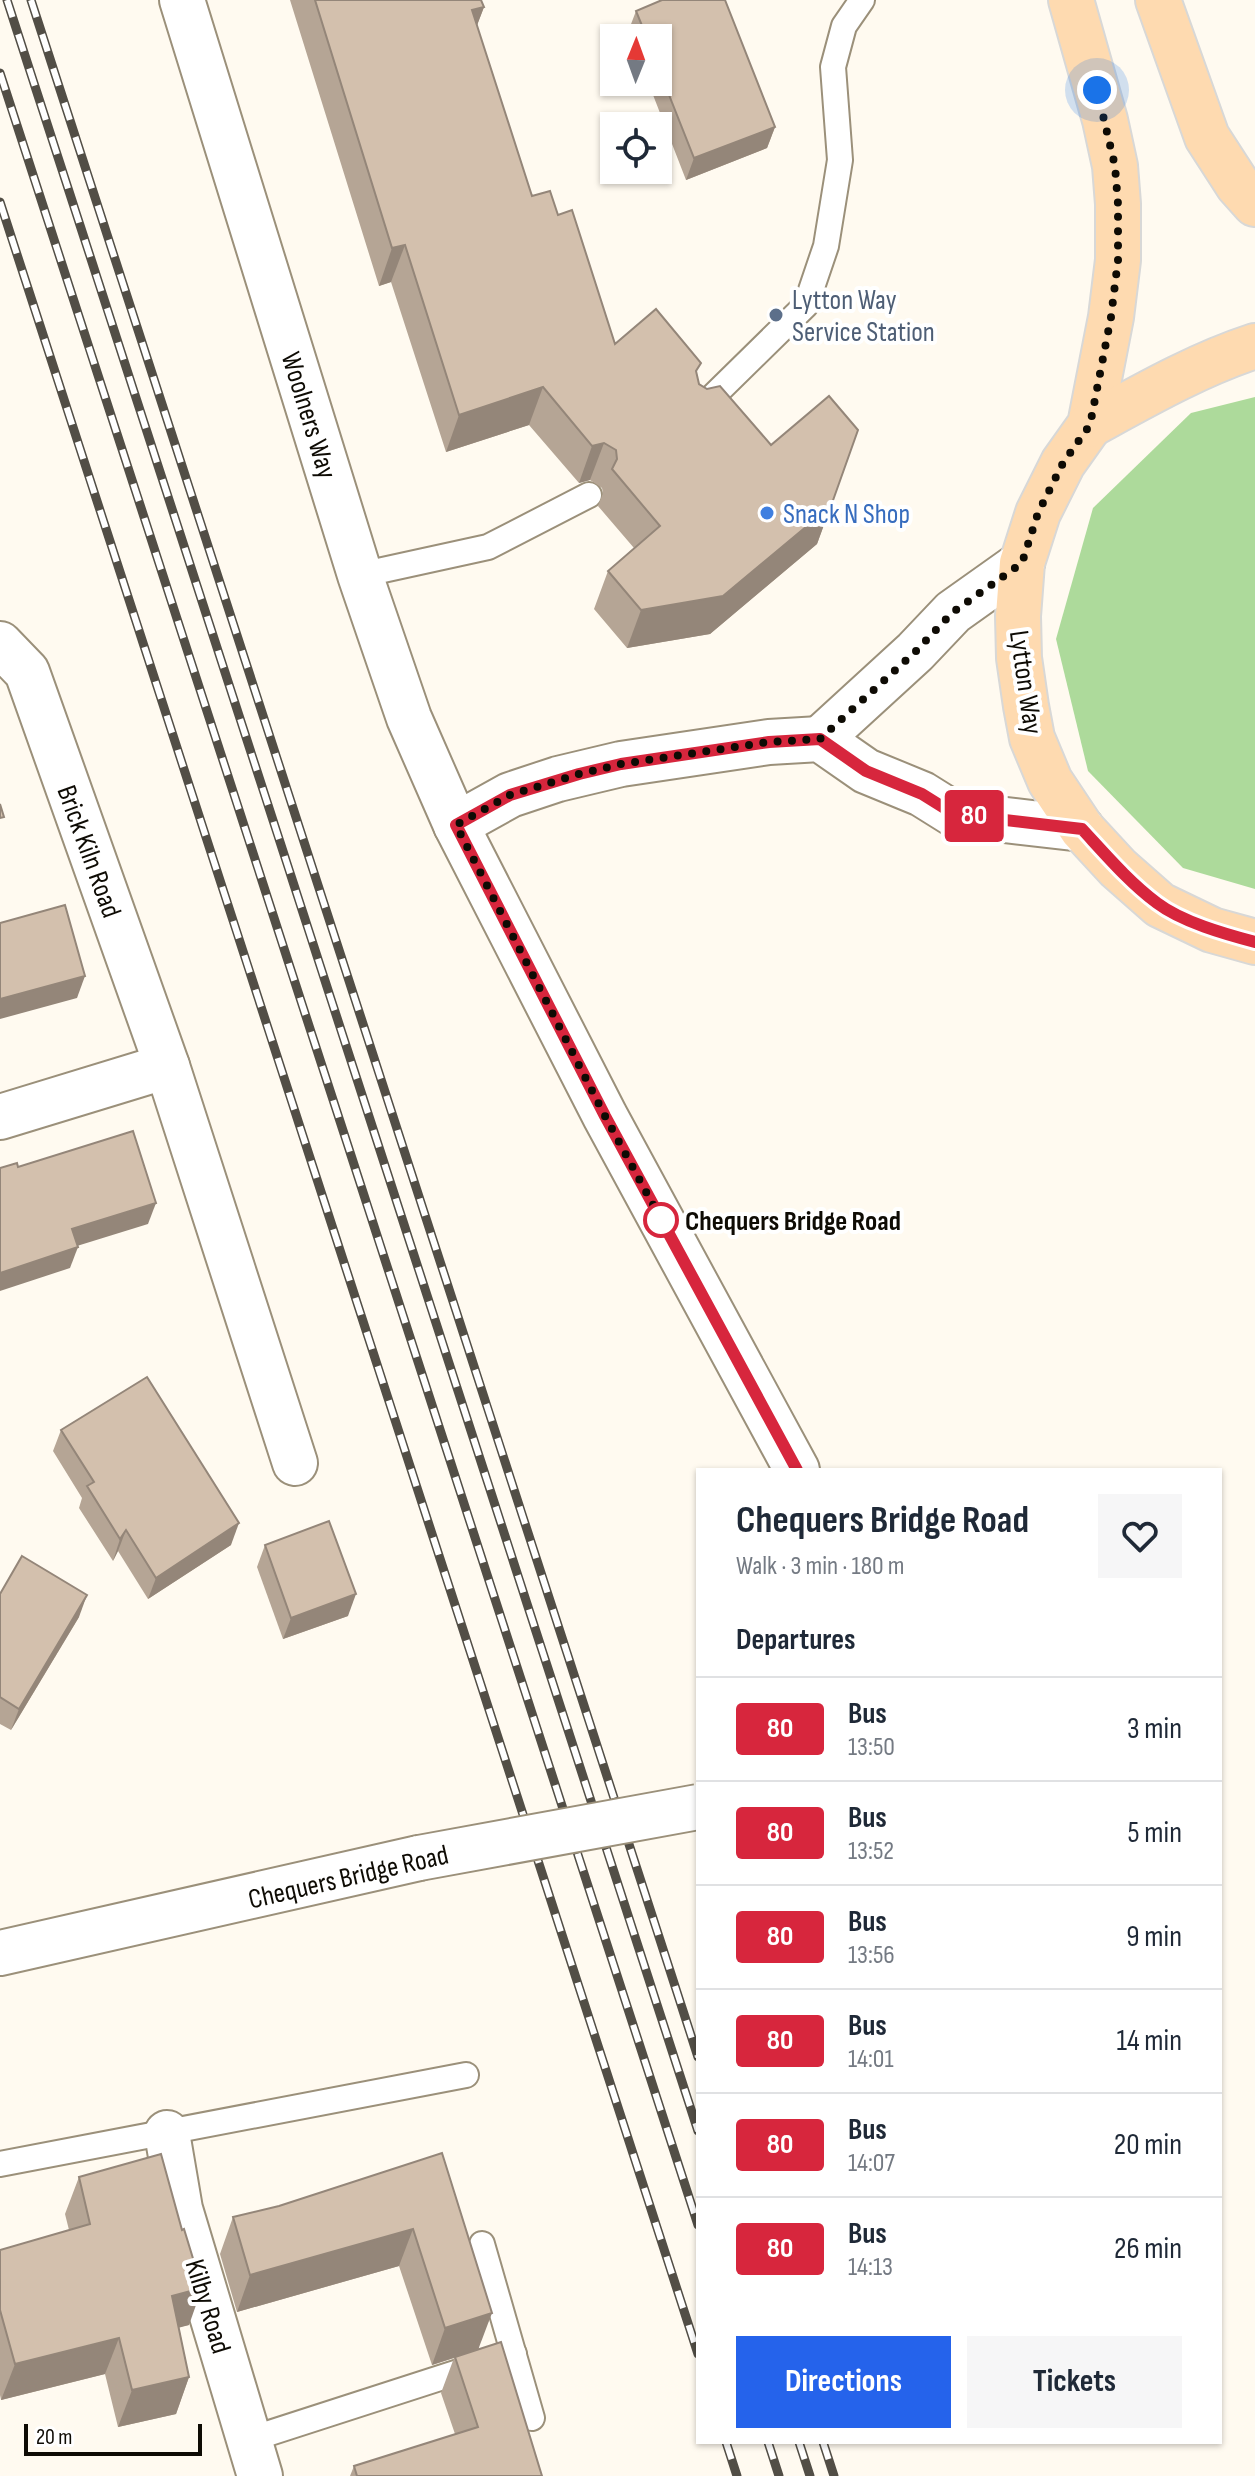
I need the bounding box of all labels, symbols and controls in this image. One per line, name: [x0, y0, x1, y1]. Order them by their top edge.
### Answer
north arrow: [600, 24, 672, 96]
map controls: [600, 24, 672, 184]
your location: [1077, 70, 1117, 110]
button: locate: [600, 112, 672, 184]
place label: Lytton Way Service Station: [792, 284, 935, 349]
marker: Lytton Way Service Station: [767, 306, 785, 324]
street label: Woolners Way: [274, 348, 343, 483]
place label: Snack N Shop: [783, 498, 910, 531]
marker: Snack N Shop: [758, 504, 776, 522]
street label: Lytton Way: [1002, 628, 1049, 736]
street label: Brick Kiln Road: [49, 781, 128, 922]
line badge: 80: [938, 790, 1010, 842]
text: 80: [961, 799, 987, 832]
marker: Chequers Bridge Road: [644, 1203, 678, 1237]
place label: Chequers Bridge Road: [685, 1205, 901, 1238]
button: heart: [1098, 1494, 1182, 1578]
text: Chequers Bridge Road: [736, 1498, 1029, 1543]
text: Walk · 3 min · 180 m: [736, 1551, 904, 1582]
text: Departures: [736, 1622, 856, 1658]
text: Bus: [848, 1696, 887, 1732]
text: 3 min: [1127, 1711, 1182, 1747]
text: 80: [767, 1712, 793, 1745]
text: 13:50: [848, 1732, 895, 1763]
text: Bus: [848, 1800, 887, 1836]
text: 5 min: [1128, 1815, 1182, 1851]
text: 80: [767, 1816, 793, 1849]
text: 13:52: [848, 1836, 894, 1867]
street label: Chequers Bridge Road: [245, 1838, 452, 1917]
text: Bus: [848, 1904, 887, 1940]
text: 9 min: [1126, 1919, 1182, 1955]
text: 80: [767, 1920, 793, 1953]
text: 13:56: [848, 1940, 895, 1971]
text: Bus: [848, 2008, 887, 2044]
text: 14 min: [1117, 2023, 1182, 2059]
text: 80: [767, 2024, 793, 2057]
text: 14:01: [848, 2044, 894, 2075]
text: Bus: [848, 2112, 887, 2148]
text: 20 min: [1114, 2127, 1182, 2163]
text: 80: [767, 2128, 793, 2161]
text: 14:07: [848, 2148, 895, 2179]
text: Bus: [848, 2216, 887, 2252]
text: 26 min: [1114, 2231, 1182, 2267]
text: 80: [767, 2232, 793, 2265]
text: 14:13: [848, 2252, 893, 2283]
street label: Kilby Road: [178, 2255, 237, 2357]
button: Directions: [736, 2336, 951, 2428]
button: Tickets: [967, 2336, 1182, 2428]
scale bar: [24, 2420, 202, 2456]
text: 20 m: [36, 2424, 73, 2451]

